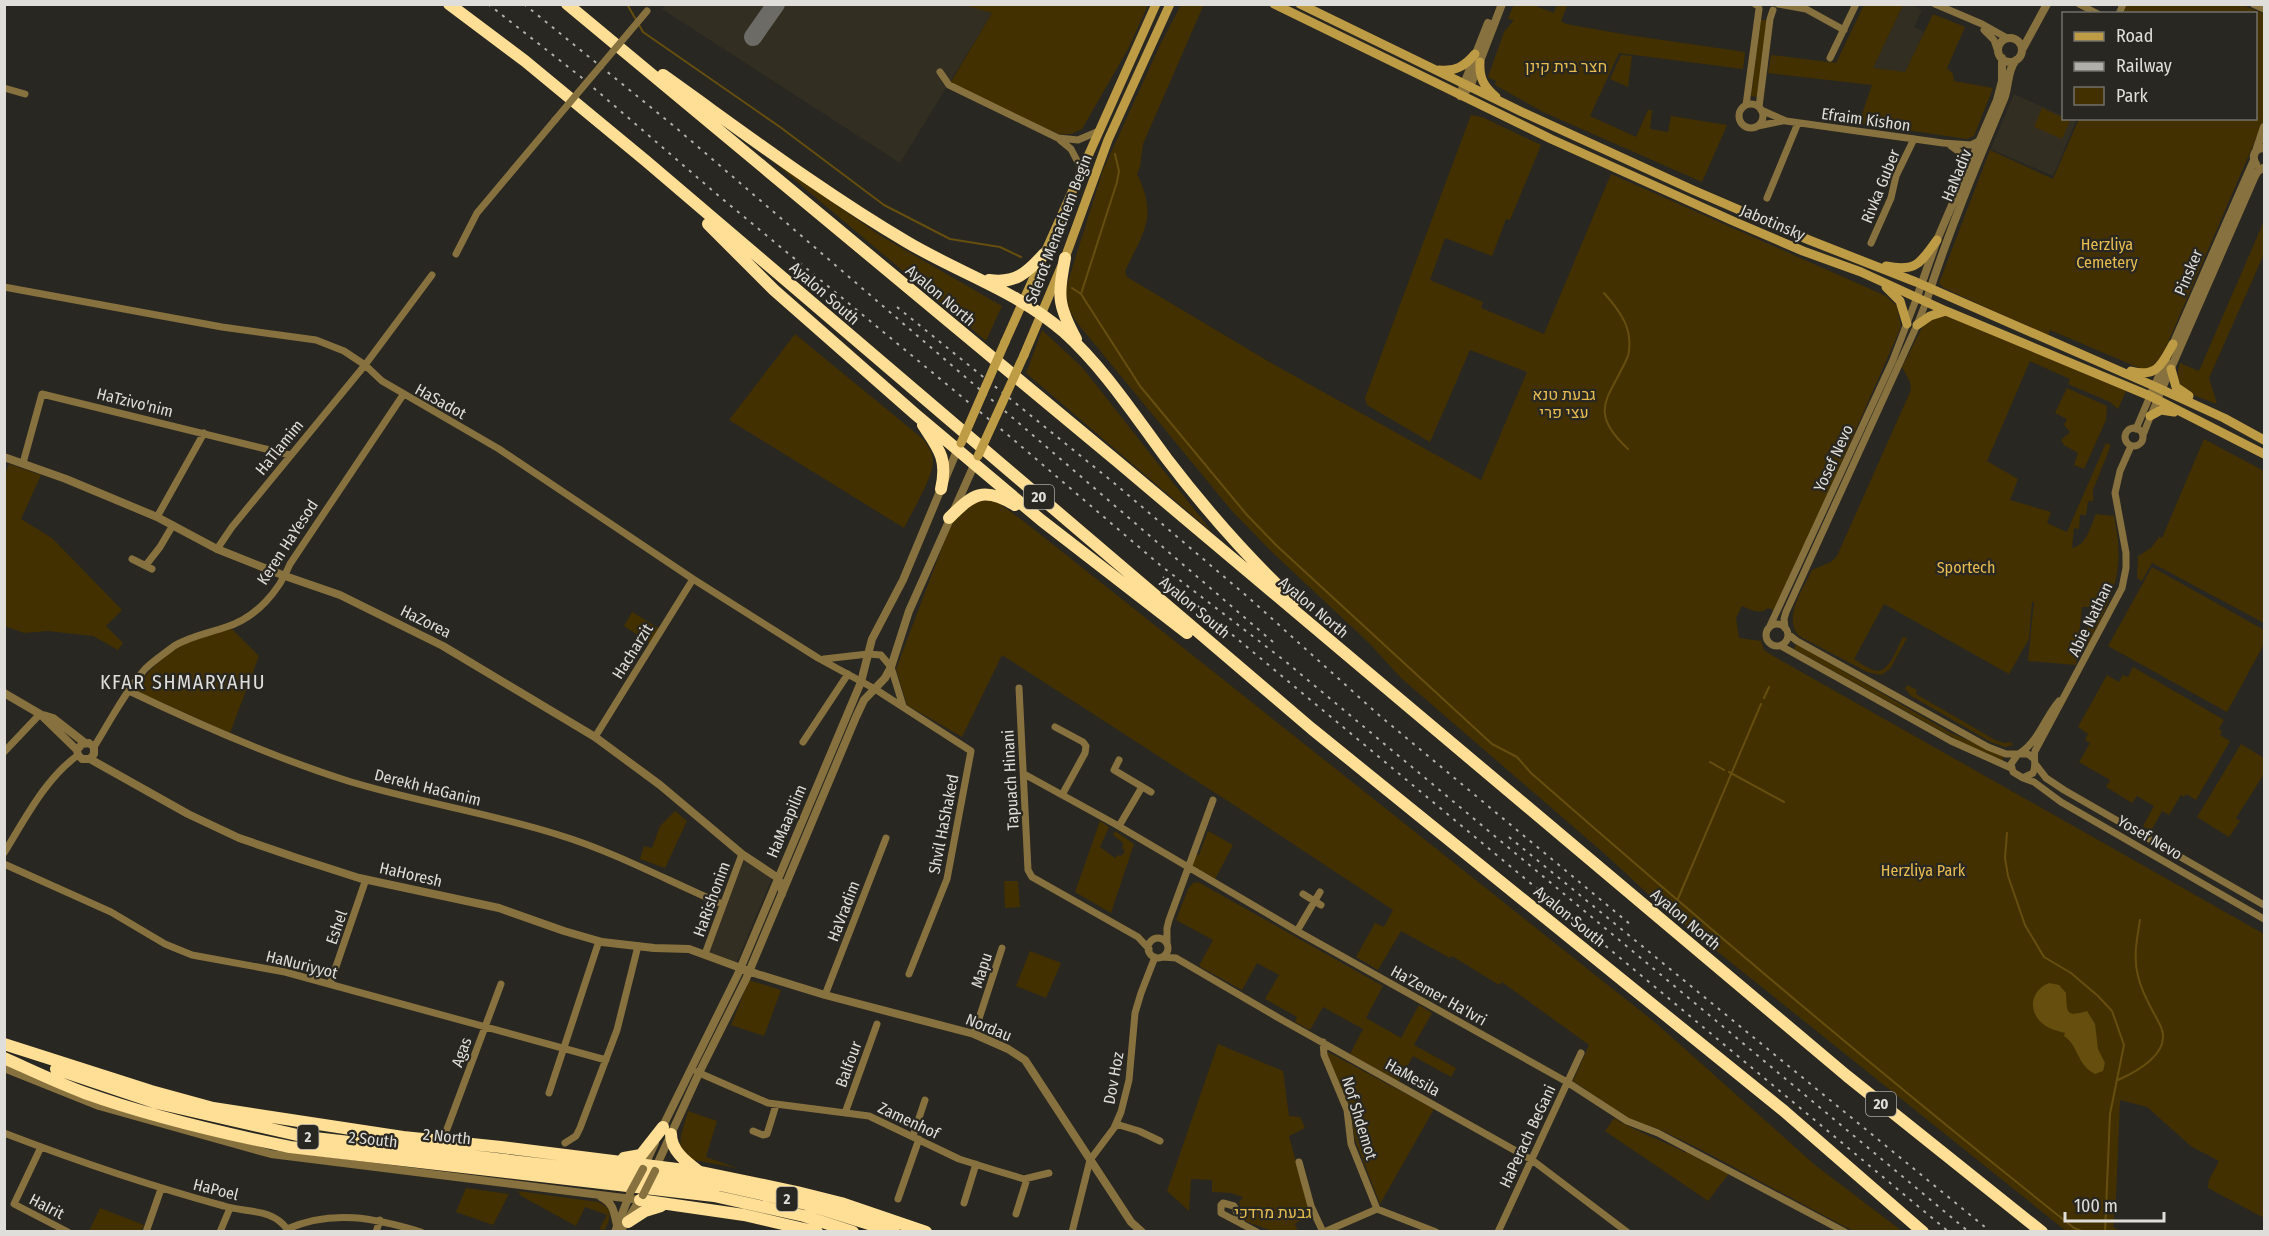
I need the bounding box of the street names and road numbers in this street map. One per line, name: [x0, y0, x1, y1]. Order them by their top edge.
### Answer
street label: Efraim Kishon: [1820, 104, 1912, 135]
street label: Rivka Guber: [1857, 146, 1904, 226]
street label: HaNadiv: [1937, 146, 1976, 204]
street label: Sderot Menachem Begin: [1021, 152, 1096, 307]
street label: Jabotinsky: [1738, 200, 1809, 245]
street label: Pinsker: [2170, 246, 2207, 298]
street label: Ayalon South: [786, 258, 863, 329]
street label: Ayalon North: [902, 261, 979, 330]
street label: HaSadot: [412, 380, 470, 424]
street label: HaTzivo'nim: [95, 384, 175, 421]
street label: HaTlamim: [251, 416, 307, 479]
street label: Yosef Nevo: [1810, 422, 1857, 495]
road number: 20: [1024, 485, 1054, 509]
street label: Keren HaYesod: [253, 496, 322, 588]
street label: Ayalon South: [1156, 572, 1234, 642]
street label: Ayalon North: [1275, 573, 1352, 642]
street label: Abie Nathan: [2064, 579, 2117, 659]
street label: HaZorea: [397, 601, 454, 642]
street label: Hacharzit: [608, 619, 657, 682]
street label: Tapuach Hinani: [998, 729, 1023, 831]
street label: Derekh HaGanim: [373, 765, 483, 810]
street label: Shvil HaShaked: [925, 773, 962, 875]
street label: HaMaapilim: [763, 782, 810, 861]
street label: Yosef Nevo: [2114, 811, 2186, 864]
street label: HaHoresh: [378, 858, 444, 891]
street label: HaRishonim: [689, 859, 734, 939]
street label: HaVradim: [823, 878, 864, 944]
street label: Ayalon South: [1530, 882, 1609, 951]
street label: Ayalon North: [1647, 885, 1724, 954]
street label: Eshel: [322, 908, 351, 947]
street label: HaNuriyyot: [264, 946, 340, 983]
street label: Mapu: [967, 950, 996, 990]
street label: Ha'Zemer Ha'Ivri: [1388, 961, 1490, 1030]
street label: Nordau: [963, 1010, 1015, 1045]
street label: Agas: [447, 1035, 476, 1070]
street label: Balfour: [831, 1038, 866, 1090]
street label: Dov Hoz: [1100, 1050, 1127, 1106]
street label: HaMesila: [1382, 1055, 1444, 1100]
street label: Nof Shdemot: [1338, 1074, 1381, 1163]
street label: HaPerach BeGani: [1495, 1082, 1560, 1191]
road number: 20: [1866, 1092, 1896, 1116]
street label: Zamenhof: [875, 1098, 943, 1143]
road number: 2: [298, 1125, 318, 1149]
street label: 2 North: [422, 1125, 472, 1148]
street label: 2 South: [347, 1127, 398, 1152]
street label: HaPoel: [191, 1175, 240, 1204]
road number: 2: [776, 1187, 798, 1211]
street label: HaIrit: [26, 1190, 68, 1224]

